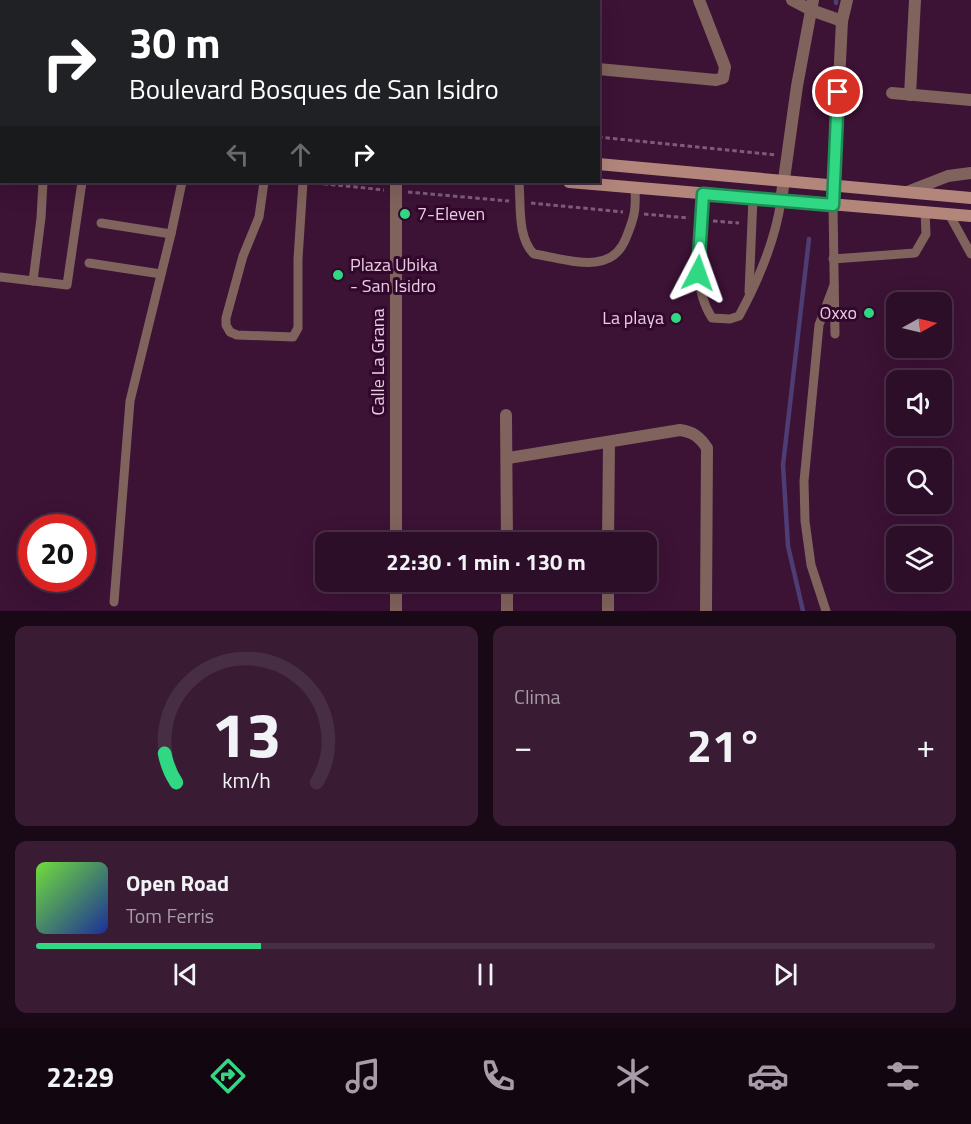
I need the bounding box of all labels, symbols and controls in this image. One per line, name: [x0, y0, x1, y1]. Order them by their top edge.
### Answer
text: 30 m: [129, 10, 221, 74]
icon: right: [30, 24, 108, 102]
pin: [812, 66, 863, 117]
text: Boulevard Bosques de San Isidro: [129, 68, 499, 109]
icon: arrive: [821, 75, 854, 108]
icon: left: [221, 138, 254, 171]
icon: ahead: [284, 138, 317, 171]
icon: right: [347, 138, 380, 171]
place label: 7-Eleven: [417, 200, 485, 227]
marker: 7-Eleven: [398, 207, 412, 221]
position arrow: [666, 241, 730, 305]
place label: Plaza Ubika - San Isidro: [350, 251, 438, 299]
marker: Plaza Ubika - San Isidro: [331, 268, 345, 282]
north arrow: [886, 292, 952, 358]
map controls: [886, 292, 952, 592]
place label: Oxxo: [820, 299, 857, 326]
place label: La playa: [602, 304, 664, 331]
marker: Oxxo: [862, 306, 876, 320]
street label: Calle La Grana: [364, 309, 391, 415]
marker: La playa: [669, 311, 683, 325]
button: sound: [886, 370, 952, 436]
button: search: [886, 448, 952, 514]
speed limit sign: 20: [18, 514, 96, 592]
button: layers: [886, 526, 952, 592]
text: 22:30 · 1 min · 130 m: [386, 545, 586, 579]
text: Clima: [514, 681, 561, 712]
text: 13: [212, 686, 281, 781]
text: 21°: [687, 711, 762, 779]
text: −: [514, 721, 532, 771]
text: +: [917, 721, 935, 771]
text: km/h: [222, 764, 271, 796]
text: Open Road: [126, 866, 229, 900]
text: Tom Ferris: [126, 900, 214, 931]
icon: previous: [169, 958, 202, 991]
icon: pause: [469, 958, 502, 991]
icon: next: [769, 958, 802, 991]
icon: directions: [207, 1055, 249, 1097]
icon: music: [342, 1055, 384, 1097]
icon: phone: [477, 1055, 519, 1097]
icon: climate: [612, 1055, 654, 1097]
icon: car: [747, 1055, 789, 1097]
icon: filters: [882, 1055, 924, 1097]
text: 22:29: [47, 1056, 114, 1097]

